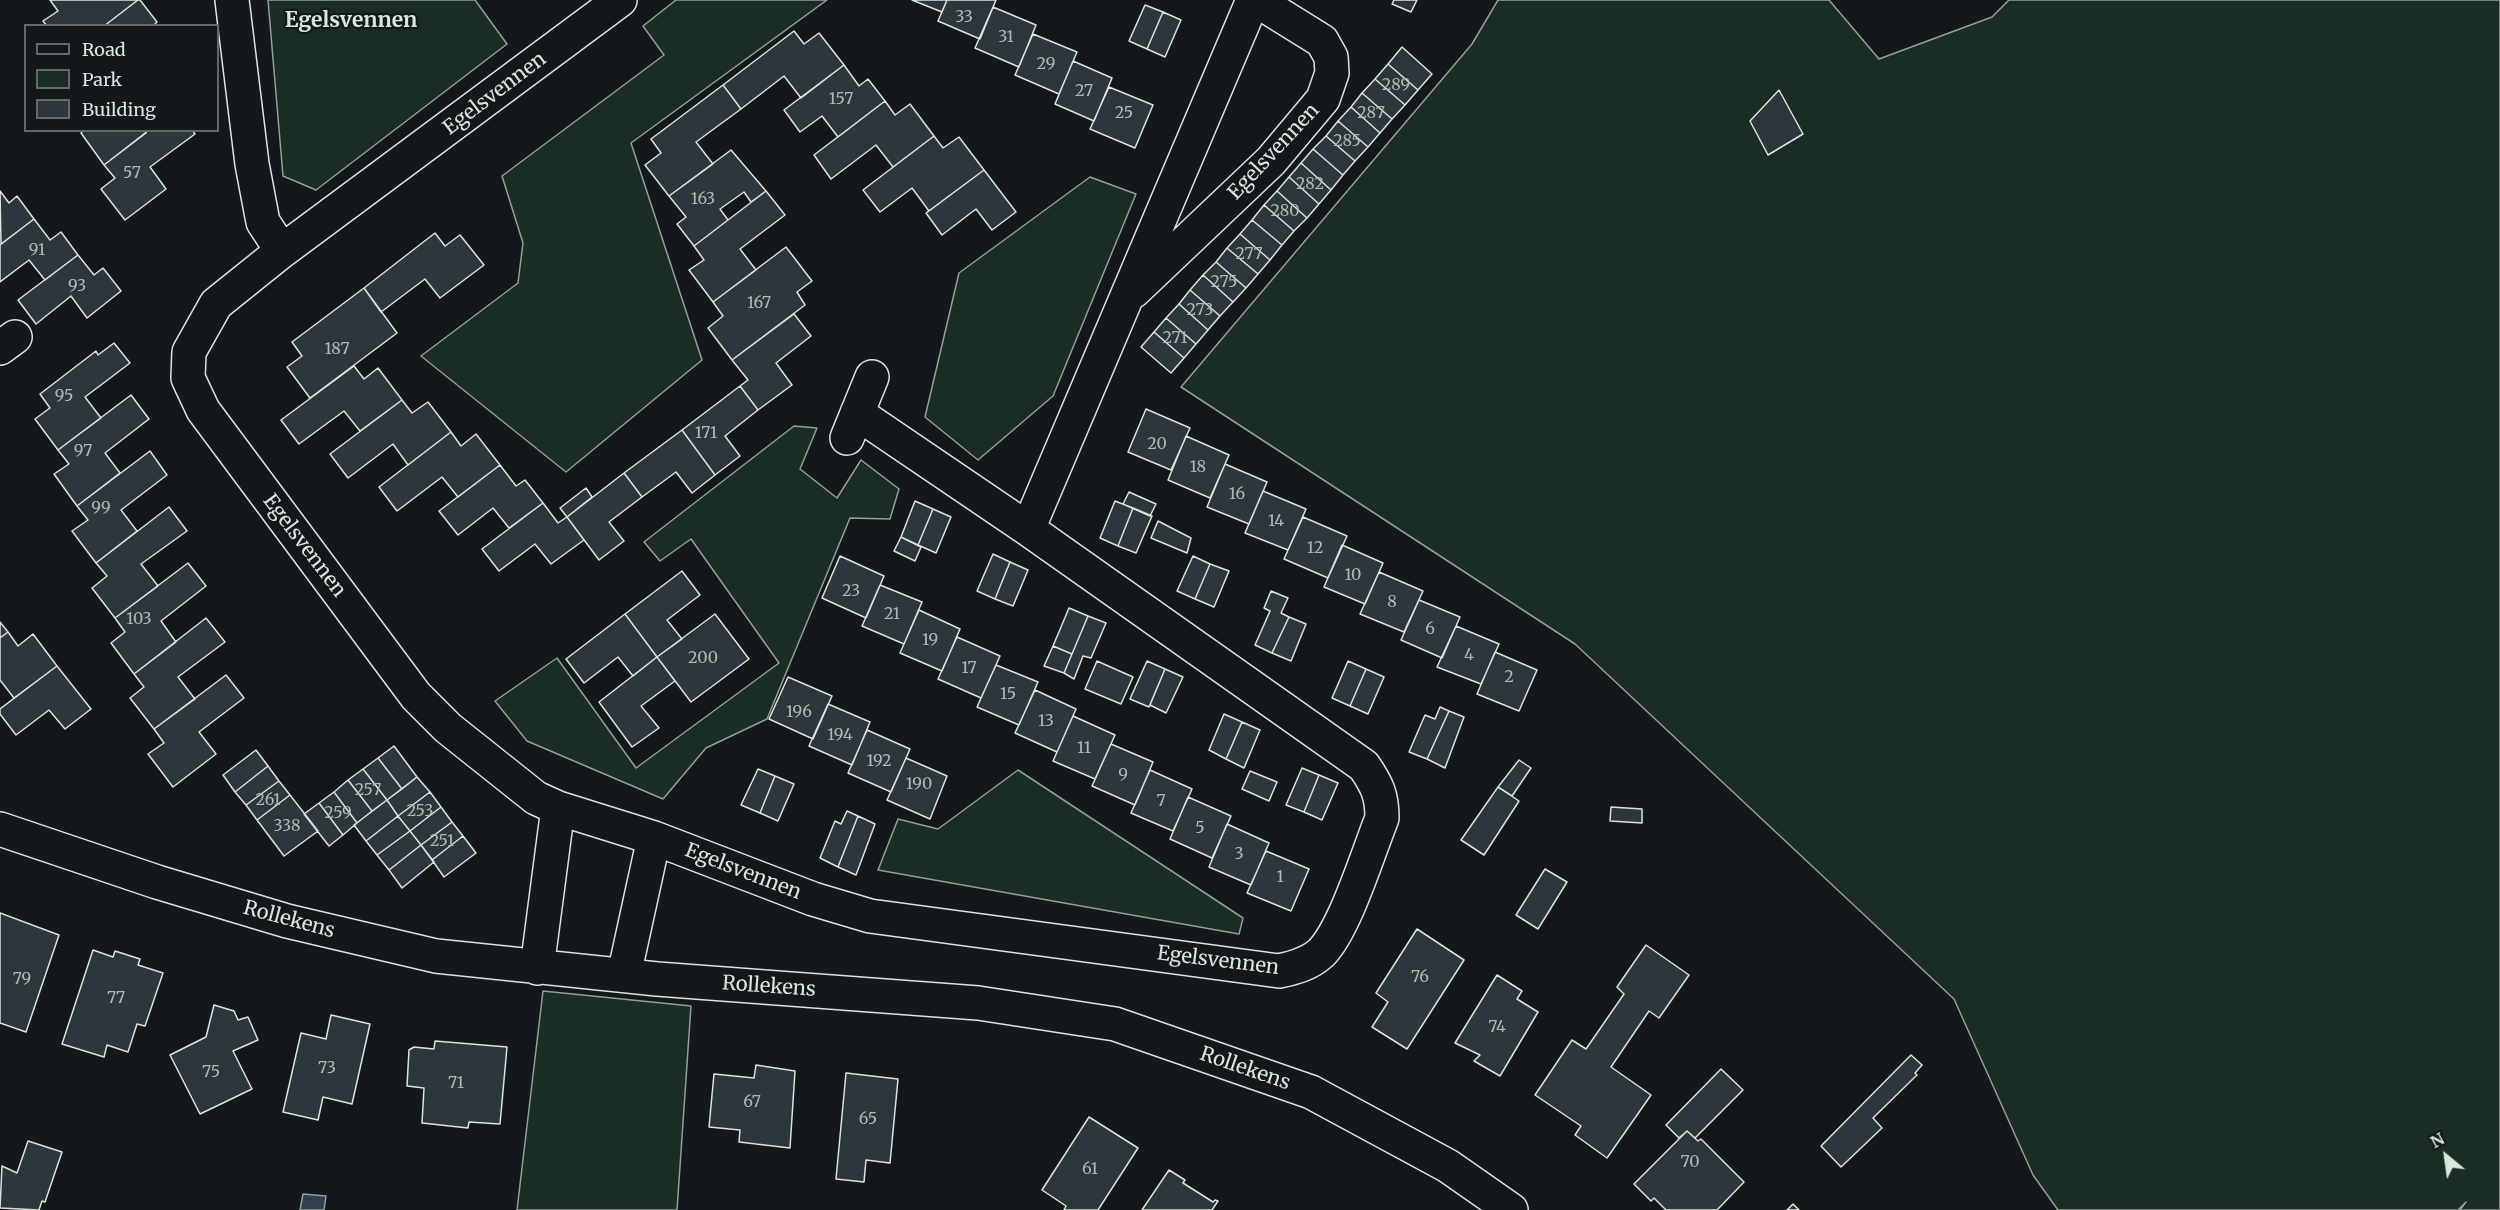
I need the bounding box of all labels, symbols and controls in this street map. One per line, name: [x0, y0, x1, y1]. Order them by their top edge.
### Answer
house number: 33: [955, 7, 973, 27]
district label: Egelsvennen: [285, 8, 417, 34]
legend: [24, 24, 219, 132]
house number: 31: [998, 27, 1014, 47]
text: Road: [82, 38, 126, 61]
street label: Egelsvennen: [439, 48, 551, 140]
house number: 29: [1037, 54, 1055, 74]
text: Park: [82, 68, 122, 91]
house number: 289: [1382, 75, 1410, 95]
house number: 27: [1075, 81, 1093, 101]
house number: 157: [829, 89, 853, 109]
text: Building: [82, 98, 156, 121]
street label: Egelsvennen: [1223, 99, 1325, 205]
house number: 25: [1115, 103, 1133, 123]
house number: 287: [1357, 103, 1385, 123]
house number: 285: [1333, 131, 1361, 151]
house number: 57: [123, 163, 141, 183]
house number: 282: [1296, 174, 1324, 194]
house number: 163: [691, 189, 715, 209]
house number: 280: [1270, 201, 1300, 221]
house number: 91: [29, 240, 45, 260]
house number: 277: [1235, 244, 1263, 264]
house number: 275: [1211, 272, 1237, 292]
house number: 93: [68, 276, 86, 296]
house number: 167: [747, 293, 771, 313]
house number: 273: [1187, 300, 1213, 320]
house number: 271: [1162, 328, 1188, 348]
house number: 187: [324, 339, 350, 359]
house number: 95: [55, 386, 73, 406]
house number: 171: [695, 423, 717, 443]
house number: 20: [1147, 434, 1167, 454]
house number: 97: [74, 441, 92, 461]
house number: 18: [1190, 457, 1206, 477]
house number: 16: [1229, 484, 1245, 504]
street label: Egelsvennen: [258, 490, 350, 602]
house number: 99: [91, 498, 111, 518]
house number: 14: [1268, 511, 1284, 531]
house number: 12: [1307, 538, 1323, 558]
house number: 10: [1345, 565, 1361, 585]
house number: 23: [842, 581, 860, 601]
house number: 8: [1387, 592, 1397, 612]
house number: 21: [884, 604, 900, 624]
house number: 103: [126, 609, 152, 629]
house number: 6: [1425, 619, 1435, 639]
house number: 19: [922, 630, 938, 650]
house number: 4: [1464, 645, 1474, 665]
house number: 200: [688, 648, 718, 668]
house number: 17: [961, 658, 977, 678]
house number: 2: [1504, 667, 1514, 687]
house number: 15: [1000, 684, 1016, 704]
house number: 196: [786, 702, 812, 722]
house number: 13: [1038, 711, 1054, 731]
house number: 194: [827, 725, 853, 745]
house number: 11: [1077, 738, 1091, 758]
house number: 192: [866, 751, 892, 771]
house number: 9: [1118, 765, 1128, 785]
house number: 190: [906, 774, 932, 794]
house number: 257: [355, 780, 381, 800]
house number: 261: [256, 790, 280, 810]
house number: 7: [1156, 791, 1166, 811]
house number: 253: [407, 801, 433, 821]
house number: 259: [324, 803, 352, 823]
house number: 338: [274, 816, 300, 836]
house number: 5: [1195, 818, 1205, 838]
house number: 251: [430, 831, 454, 851]
street label: Egelsvennen: [681, 839, 805, 905]
house number: 3: [1234, 844, 1244, 864]
house number: 1: [1276, 867, 1284, 887]
street label: Rollekens: [241, 896, 337, 944]
street label: Egelsvennen: [1156, 942, 1280, 980]
house number: 76: [1411, 967, 1429, 987]
house number: 79: [13, 969, 31, 989]
street label: Rollekens: [721, 972, 817, 1002]
house number: 77: [107, 988, 125, 1008]
house number: 74: [1488, 1017, 1506, 1037]
street label: Rollekens: [1197, 1042, 1293, 1096]
house number: 73: [318, 1058, 336, 1078]
house number: 75: [202, 1062, 220, 1082]
house number: 71: [448, 1073, 464, 1093]
house number: 67: [743, 1092, 761, 1112]
house number: 65: [859, 1109, 877, 1129]
north arrow: [2416, 1126, 2476, 1186]
text: N: [2427, 1128, 2448, 1152]
house number: 70: [1681, 1152, 1699, 1172]
house number: 61: [1082, 1159, 1098, 1179]

